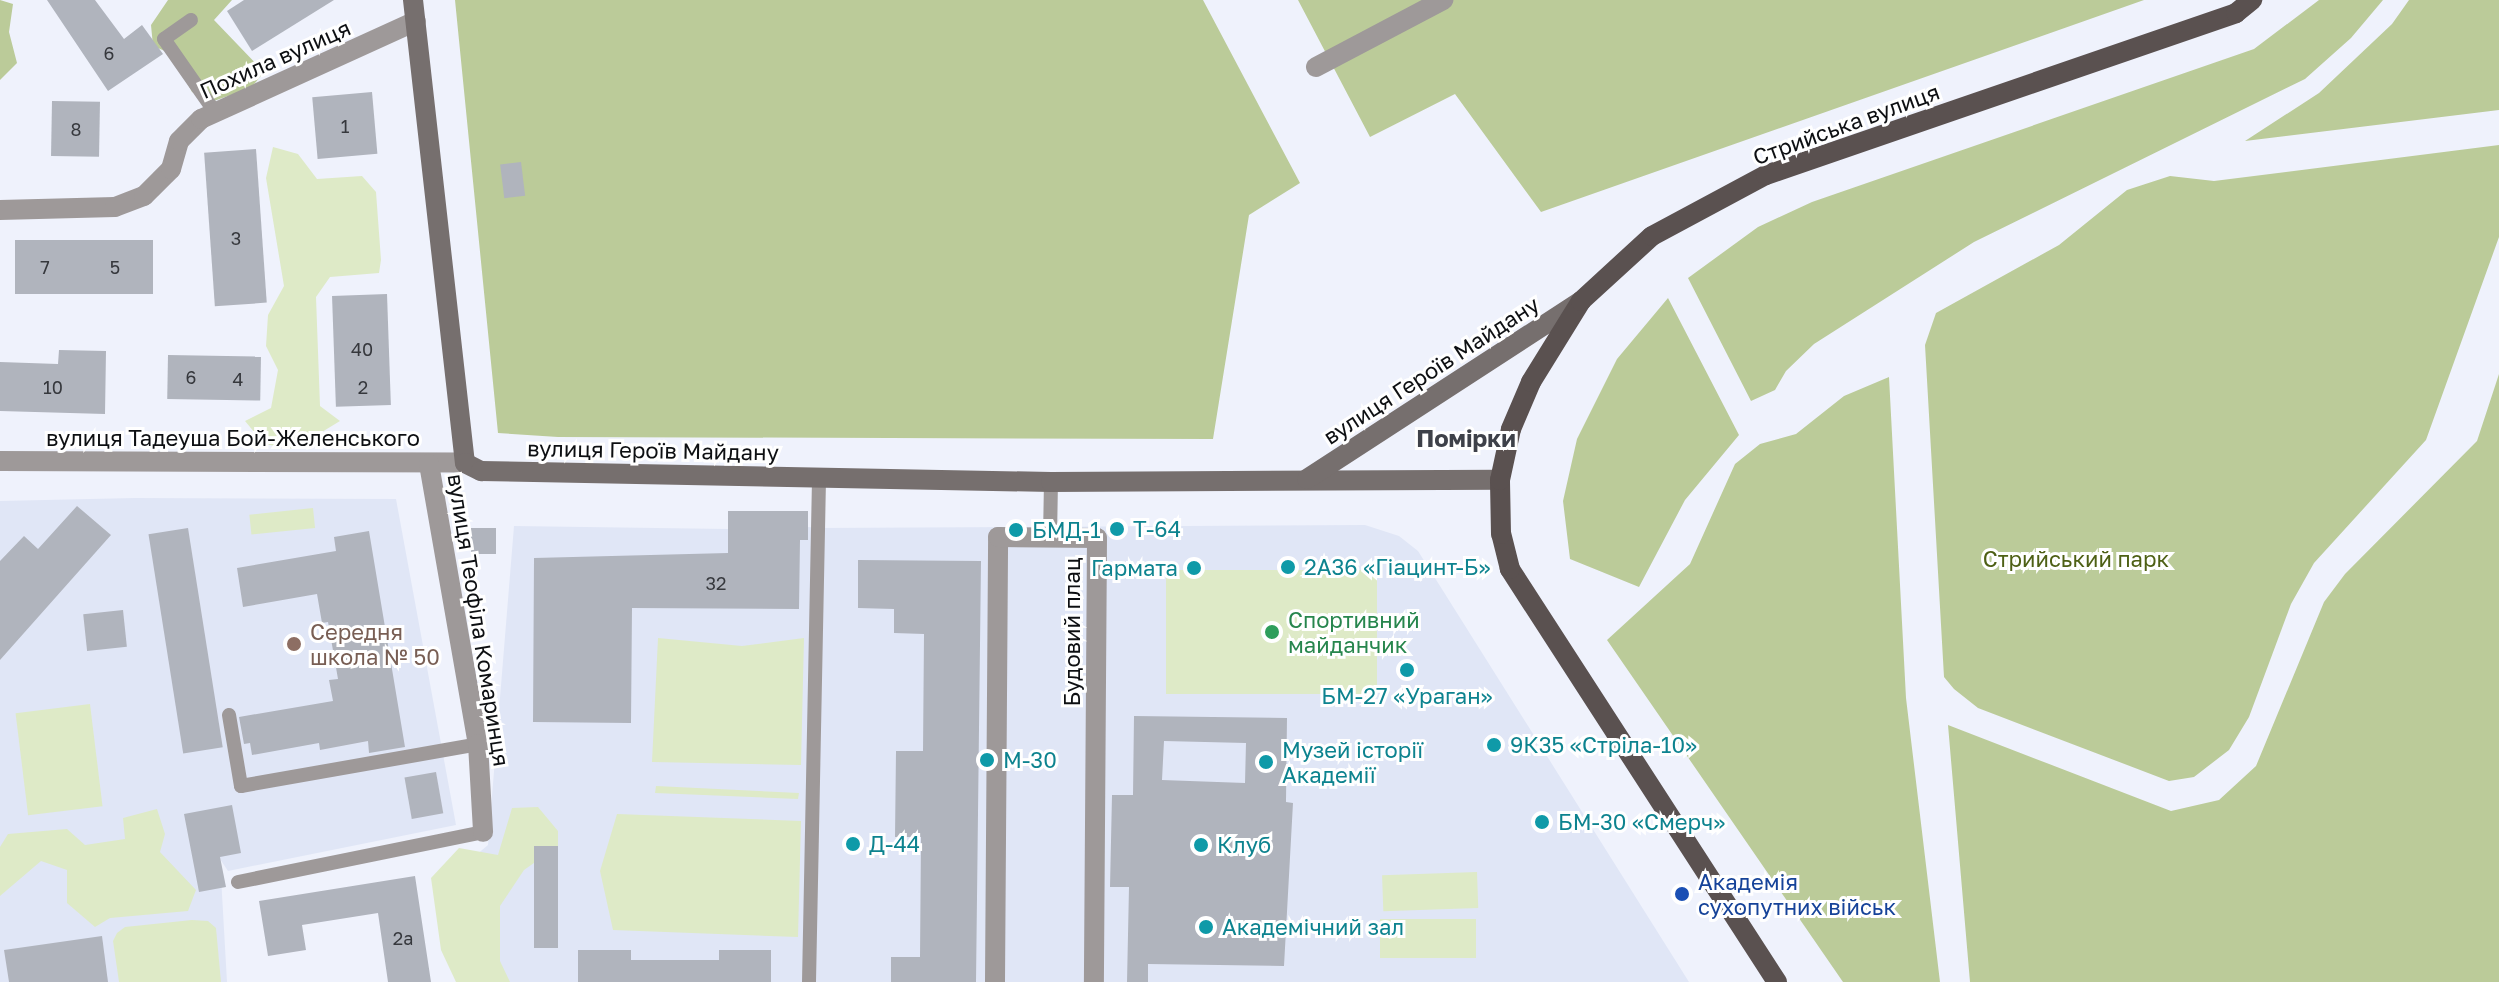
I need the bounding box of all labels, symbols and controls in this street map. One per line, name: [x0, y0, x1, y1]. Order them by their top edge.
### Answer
street label: Похила вулиця: [196, 14, 354, 104]
house number: 6: [104, 42, 114, 64]
street label: Стрийська вулиця: [1749, 78, 1943, 170]
house number: 1: [341, 115, 349, 137]
house number: 8: [71, 118, 81, 140]
house number: 3: [231, 227, 241, 249]
house number: 7: [40, 256, 50, 278]
house number: 5: [110, 256, 120, 278]
street label: вулиця Героїв Майдану: [1318, 290, 1544, 450]
house number: 40: [351, 338, 373, 360]
house number: 6: [186, 366, 196, 388]
house number: 4: [233, 368, 243, 390]
house number: 10: [43, 376, 63, 398]
house number: 2: [358, 376, 368, 398]
district label: Помірки: [1416, 424, 1516, 452]
street label: вулиця Тадеуша Бой-Желенського: [46, 425, 420, 451]
street label: вулиця Героїв Майдану: [527, 435, 779, 465]
street label: вулиця Теофіла Комаринця: [443, 472, 515, 768]
place label: Т-64: [1133, 516, 1181, 542]
place label: БМД-1: [1032, 517, 1101, 543]
marker: Т-64: [1108, 520, 1126, 538]
marker: БМД-1: [1007, 521, 1025, 539]
park label: Стрийський парк: [1983, 546, 2169, 572]
place label: 2А36 «Гіацинт-Б»: [1304, 554, 1491, 580]
place label: Гармата: [1091, 555, 1178, 581]
street label: Будовий плац: [1059, 557, 1085, 707]
marker: 2А36 «Гіацинт-Б»: [1279, 558, 1297, 576]
marker: Гармата: [1185, 559, 1203, 577]
house number: 32: [706, 572, 726, 594]
place label: Спортивний майданчик: [1288, 606, 1420, 658]
place label: Середня школа № 50: [310, 618, 440, 670]
marker: Спортивний майданчик: [1263, 623, 1281, 641]
marker: Середня школа № 50: [285, 635, 303, 653]
marker: БМ-27 «Ураган»: [1398, 661, 1416, 679]
place label: БМ-27 «Ураган»: [1321, 683, 1493, 709]
place label: 9К35 «Стріла-10»: [1510, 732, 1697, 758]
place label: Музей історії Академії: [1282, 736, 1423, 788]
marker: 9К35 «Стріла-10»: [1485, 736, 1503, 754]
place label: М-30: [1003, 747, 1057, 773]
marker: М-30: [978, 751, 996, 769]
marker: Музей історії Академії: [1257, 753, 1275, 771]
place label: БМ-30 «Смерч»: [1558, 809, 1725, 835]
marker: БМ-30 «Смерч»: [1533, 813, 1551, 831]
place label: Д-44: [869, 831, 920, 857]
place label: Клуб: [1217, 832, 1271, 858]
marker: Д-44: [844, 835, 862, 853]
marker: Клуб: [1192, 836, 1210, 854]
place label: Академія сухопутних військ: [1698, 868, 1896, 920]
marker: Академія сухопутних військ: [1673, 885, 1691, 903]
place label: Академічний зал: [1222, 914, 1404, 940]
marker: Академічний зал: [1197, 918, 1215, 936]
house number: 2а: [393, 927, 413, 949]

